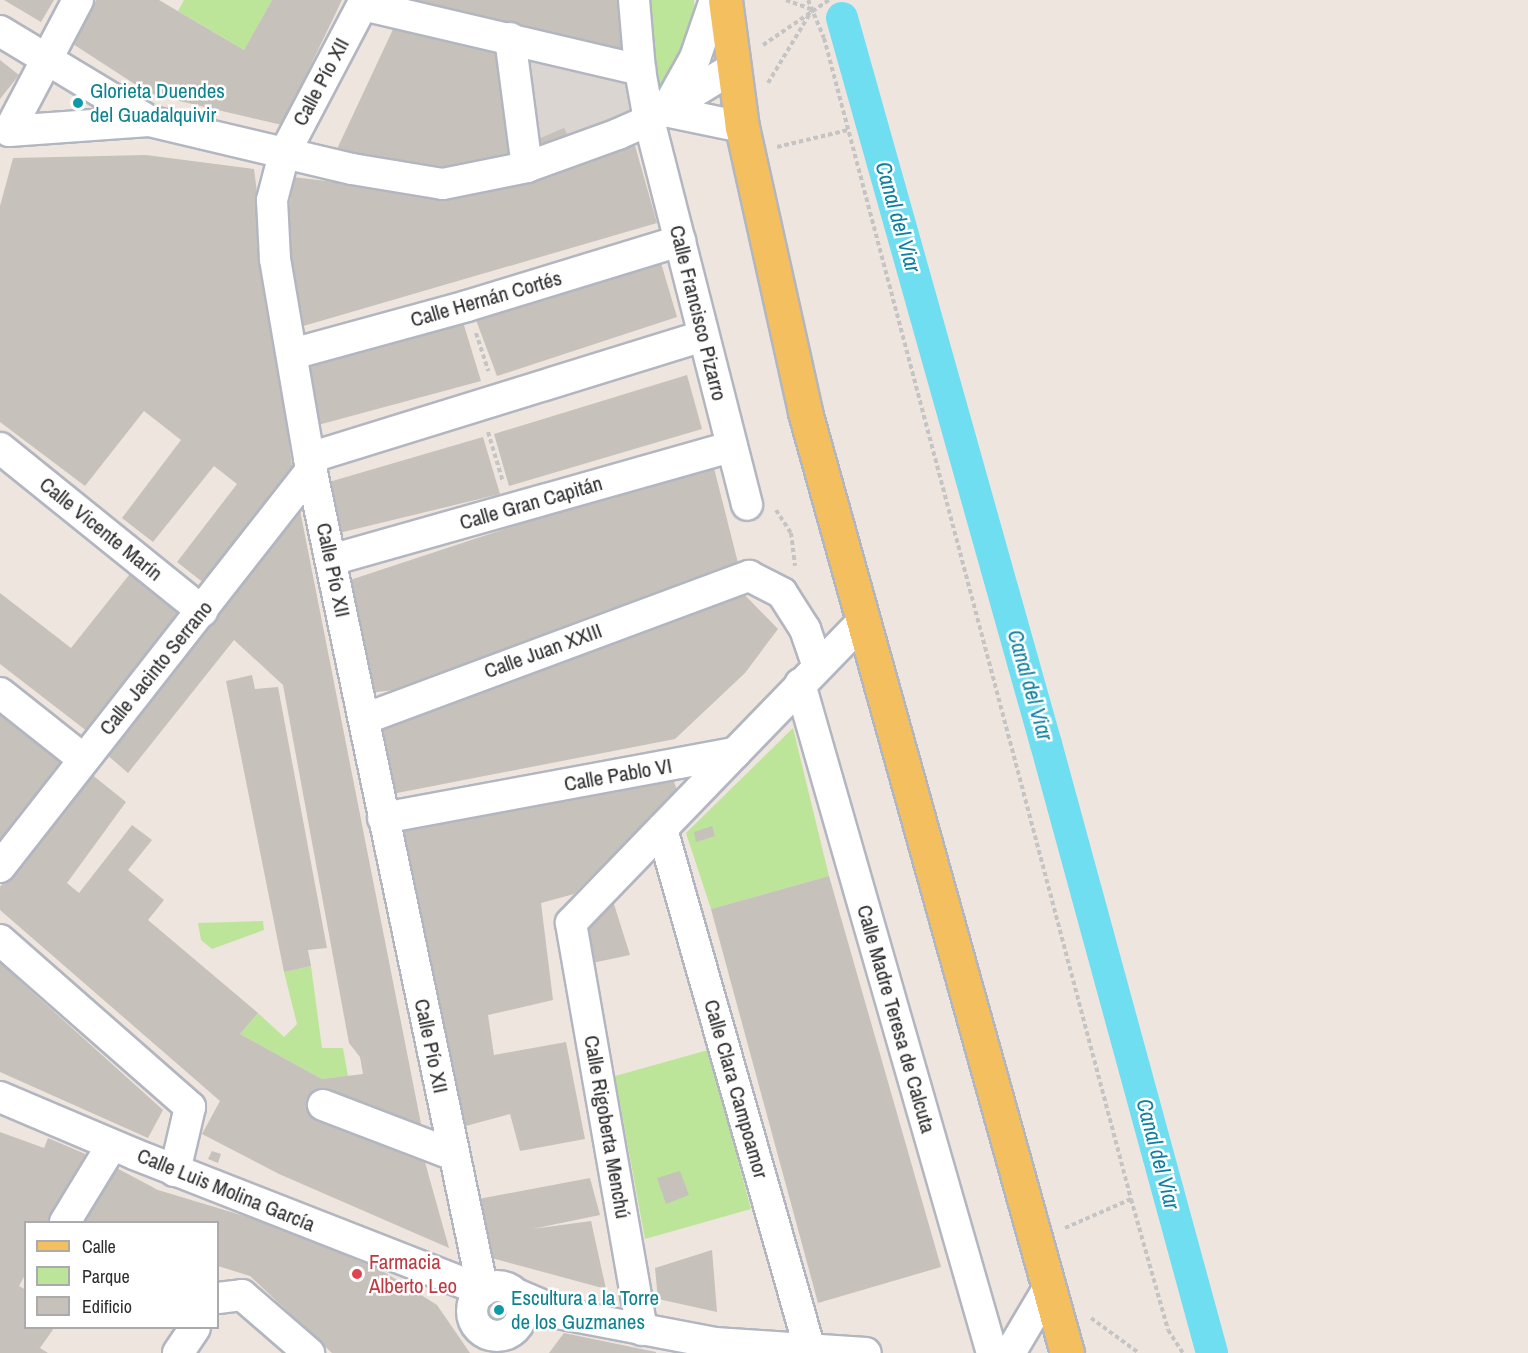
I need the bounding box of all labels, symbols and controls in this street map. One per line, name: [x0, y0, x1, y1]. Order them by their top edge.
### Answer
street label: Calle Pío XII: [287, 34, 355, 130]
place label: Glorieta Duendes del Guadalquivir: [90, 78, 225, 128]
marker: Glorieta Duendes del Guadalquivir: [71, 96, 85, 110]
water label: Canal del Viar: [870, 159, 926, 275]
street label: Calle Francisco Pizarro: [664, 223, 732, 403]
street label: Calle Hernán Cortés: [408, 265, 564, 333]
street label: Calle Gran Capitán: [457, 471, 605, 535]
street label: Calle Vicente Marín: [34, 472, 168, 586]
street label: Calle Pío XII: [311, 521, 355, 619]
street label: Calle Jacinto Serrano: [94, 596, 218, 740]
street label: Calle Juan XXIII: [481, 618, 605, 684]
water label: Canal del Viar: [1002, 627, 1058, 743]
street label: Calle Pablo VI: [562, 753, 674, 797]
street label: Calle Madre Teresa de Calcuta: [851, 902, 941, 1136]
street label: Calle Pío XII: [409, 997, 453, 1095]
street label: Calle Clara Campoamor: [698, 997, 774, 1181]
street label: Calle Rigoberta Menchú: [578, 1033, 636, 1221]
water label: Canal del Viar: [1131, 1096, 1185, 1212]
street label: Calle Luis Molina García: [133, 1143, 319, 1237]
legend: [24, 1221, 219, 1329]
text: Calle: [82, 1234, 116, 1259]
place label: Farmacia Alberto Leo: [369, 1249, 457, 1299]
text: Parque: [82, 1264, 130, 1289]
marker: Farmacia Alberto Leo: [350, 1267, 364, 1281]
place label: Escultura a la Torre de los Guzmanes: [511, 1285, 659, 1335]
text: Edificio: [82, 1294, 132, 1319]
marker: Escultura a la Torre de los Guzmanes: [492, 1303, 506, 1317]

